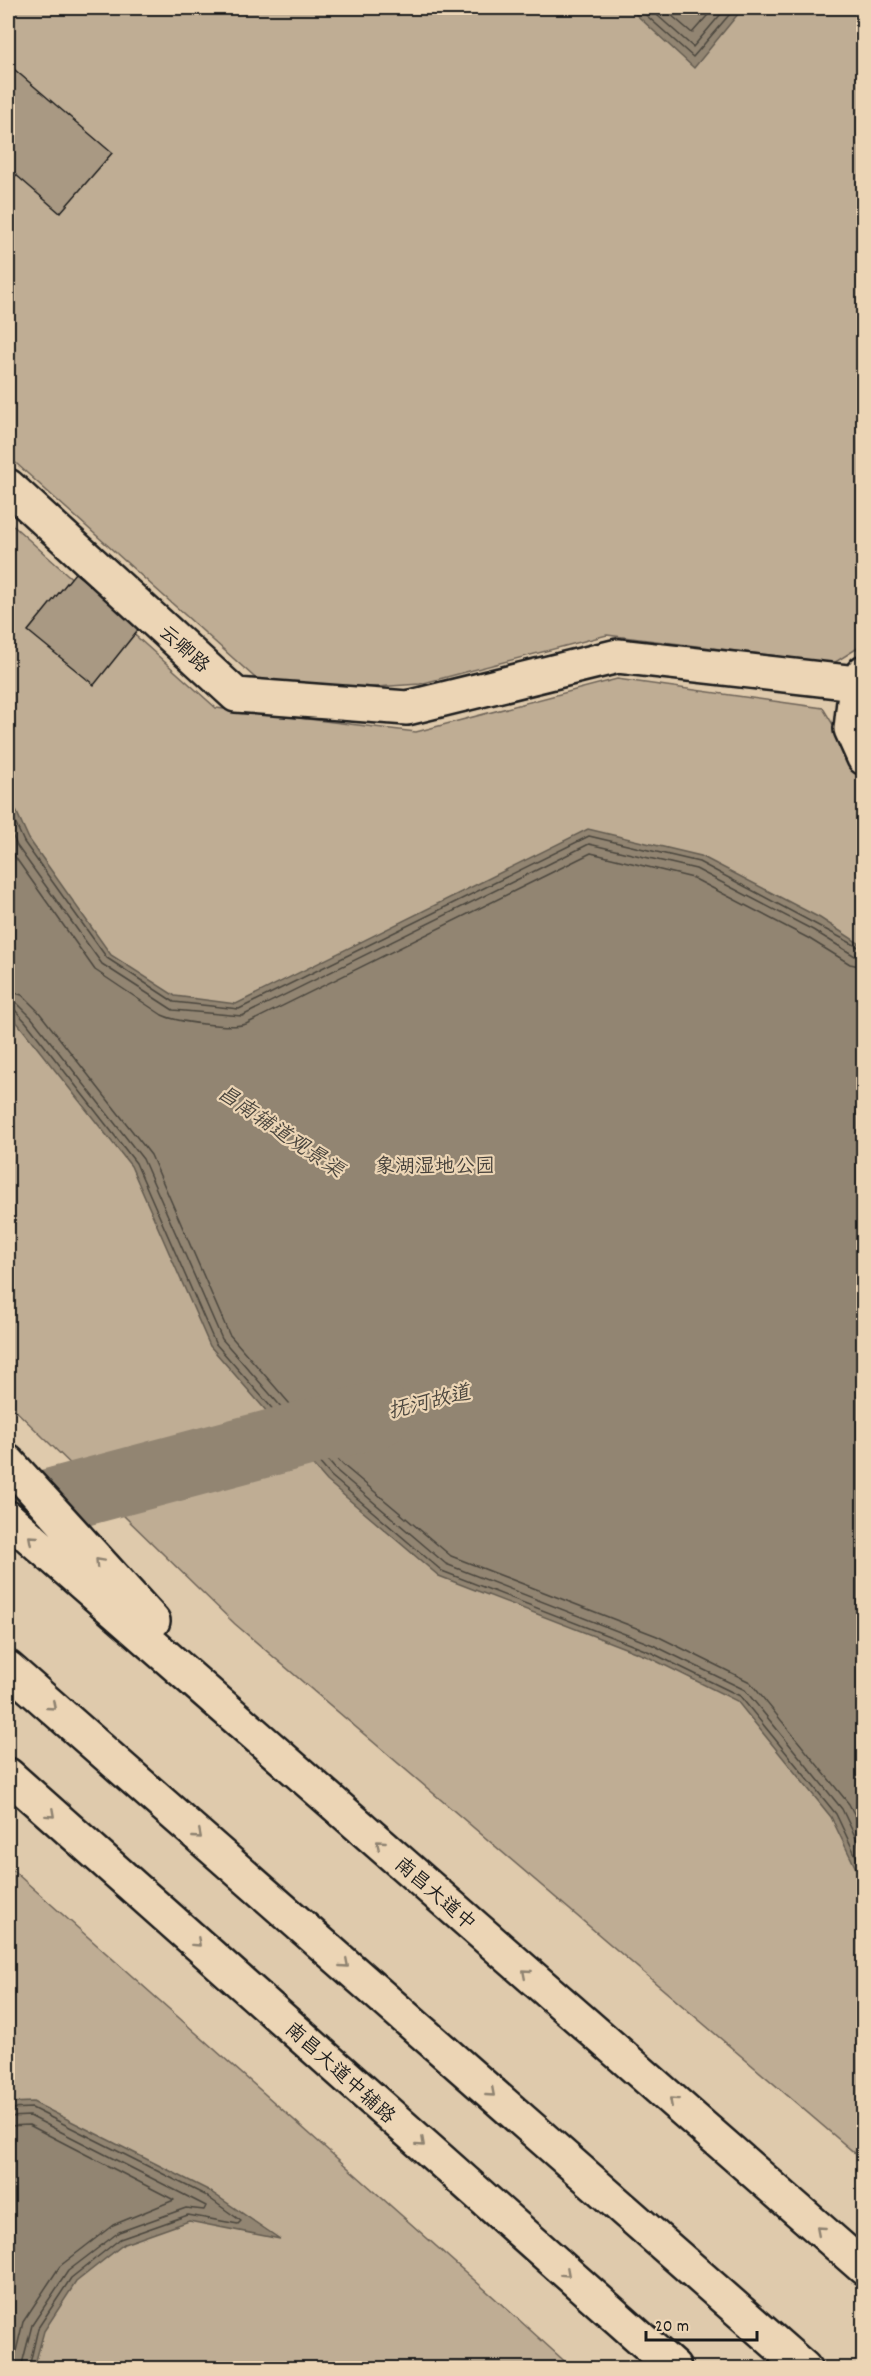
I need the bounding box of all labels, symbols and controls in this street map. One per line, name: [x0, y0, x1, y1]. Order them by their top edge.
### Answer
street label: 云卿路: [151, 620, 215, 681]
water label: 昌南辅道观景渠: [210, 1080, 350, 1188]
park label: 象湖湿地公园: [375, 1154, 495, 1182]
water label: 抚河故道: [385, 1379, 476, 1429]
one-way arrow: [28, 1535, 39, 1546]
one-way arrow: [95, 1558, 106, 1569]
one-way arrow: [45, 1699, 56, 1710]
one-way arrow: [44, 1807, 55, 1818]
one-way arrow: [191, 1828, 202, 1839]
one-way arrow: [376, 1840, 387, 1851]
street label: 南昌大道中: [387, 1852, 481, 1939]
one-way arrow: [190, 1936, 201, 1947]
one-way arrow: [338, 1957, 348, 1968]
one-way arrow: [522, 1969, 533, 1980]
street label: 南昌大道中辅路: [278, 2017, 401, 2132]
one-way arrow: [484, 2085, 495, 2096]
one-way arrow: [669, 2097, 680, 2108]
one-way arrow: [414, 2136, 425, 2147]
one-way arrow: [816, 2226, 826, 2237]
one-way arrow: [560, 2266, 570, 2277]
scale bar: [646, 2304, 757, 2342]
text: 20 m: [655, 2315, 689, 2340]

